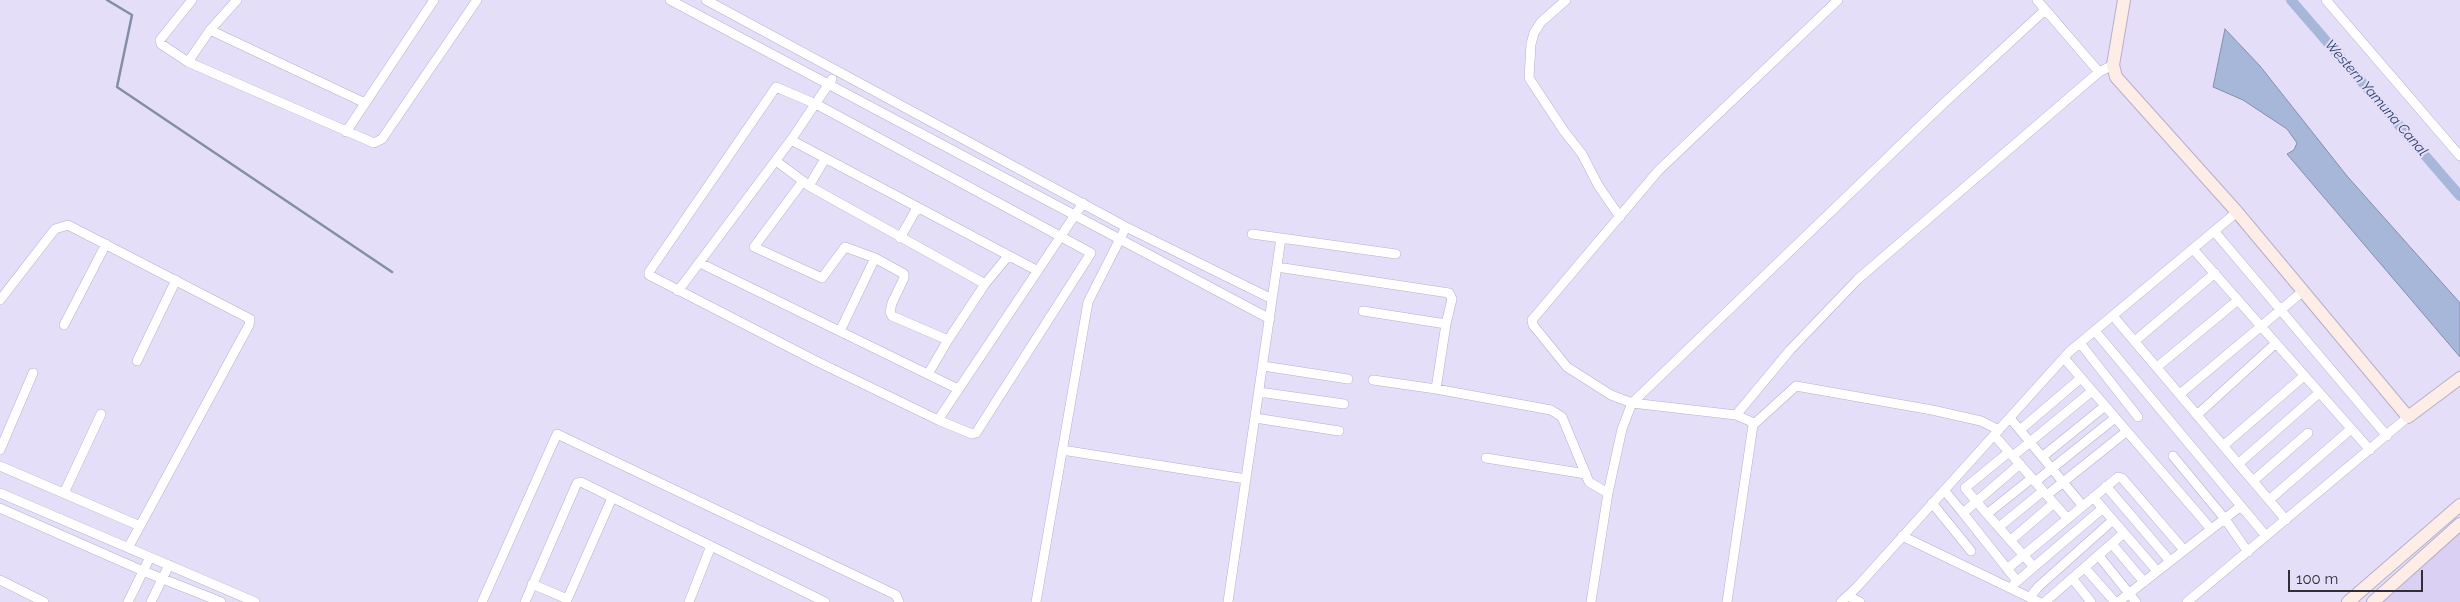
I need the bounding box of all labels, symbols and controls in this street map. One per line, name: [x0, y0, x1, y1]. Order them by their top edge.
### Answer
water label: Western Yamuna Canal: [2321, 37, 2431, 159]
scale bar: [2290, 560, 2425, 592]
text: 100 m: [2296, 570, 2338, 588]

